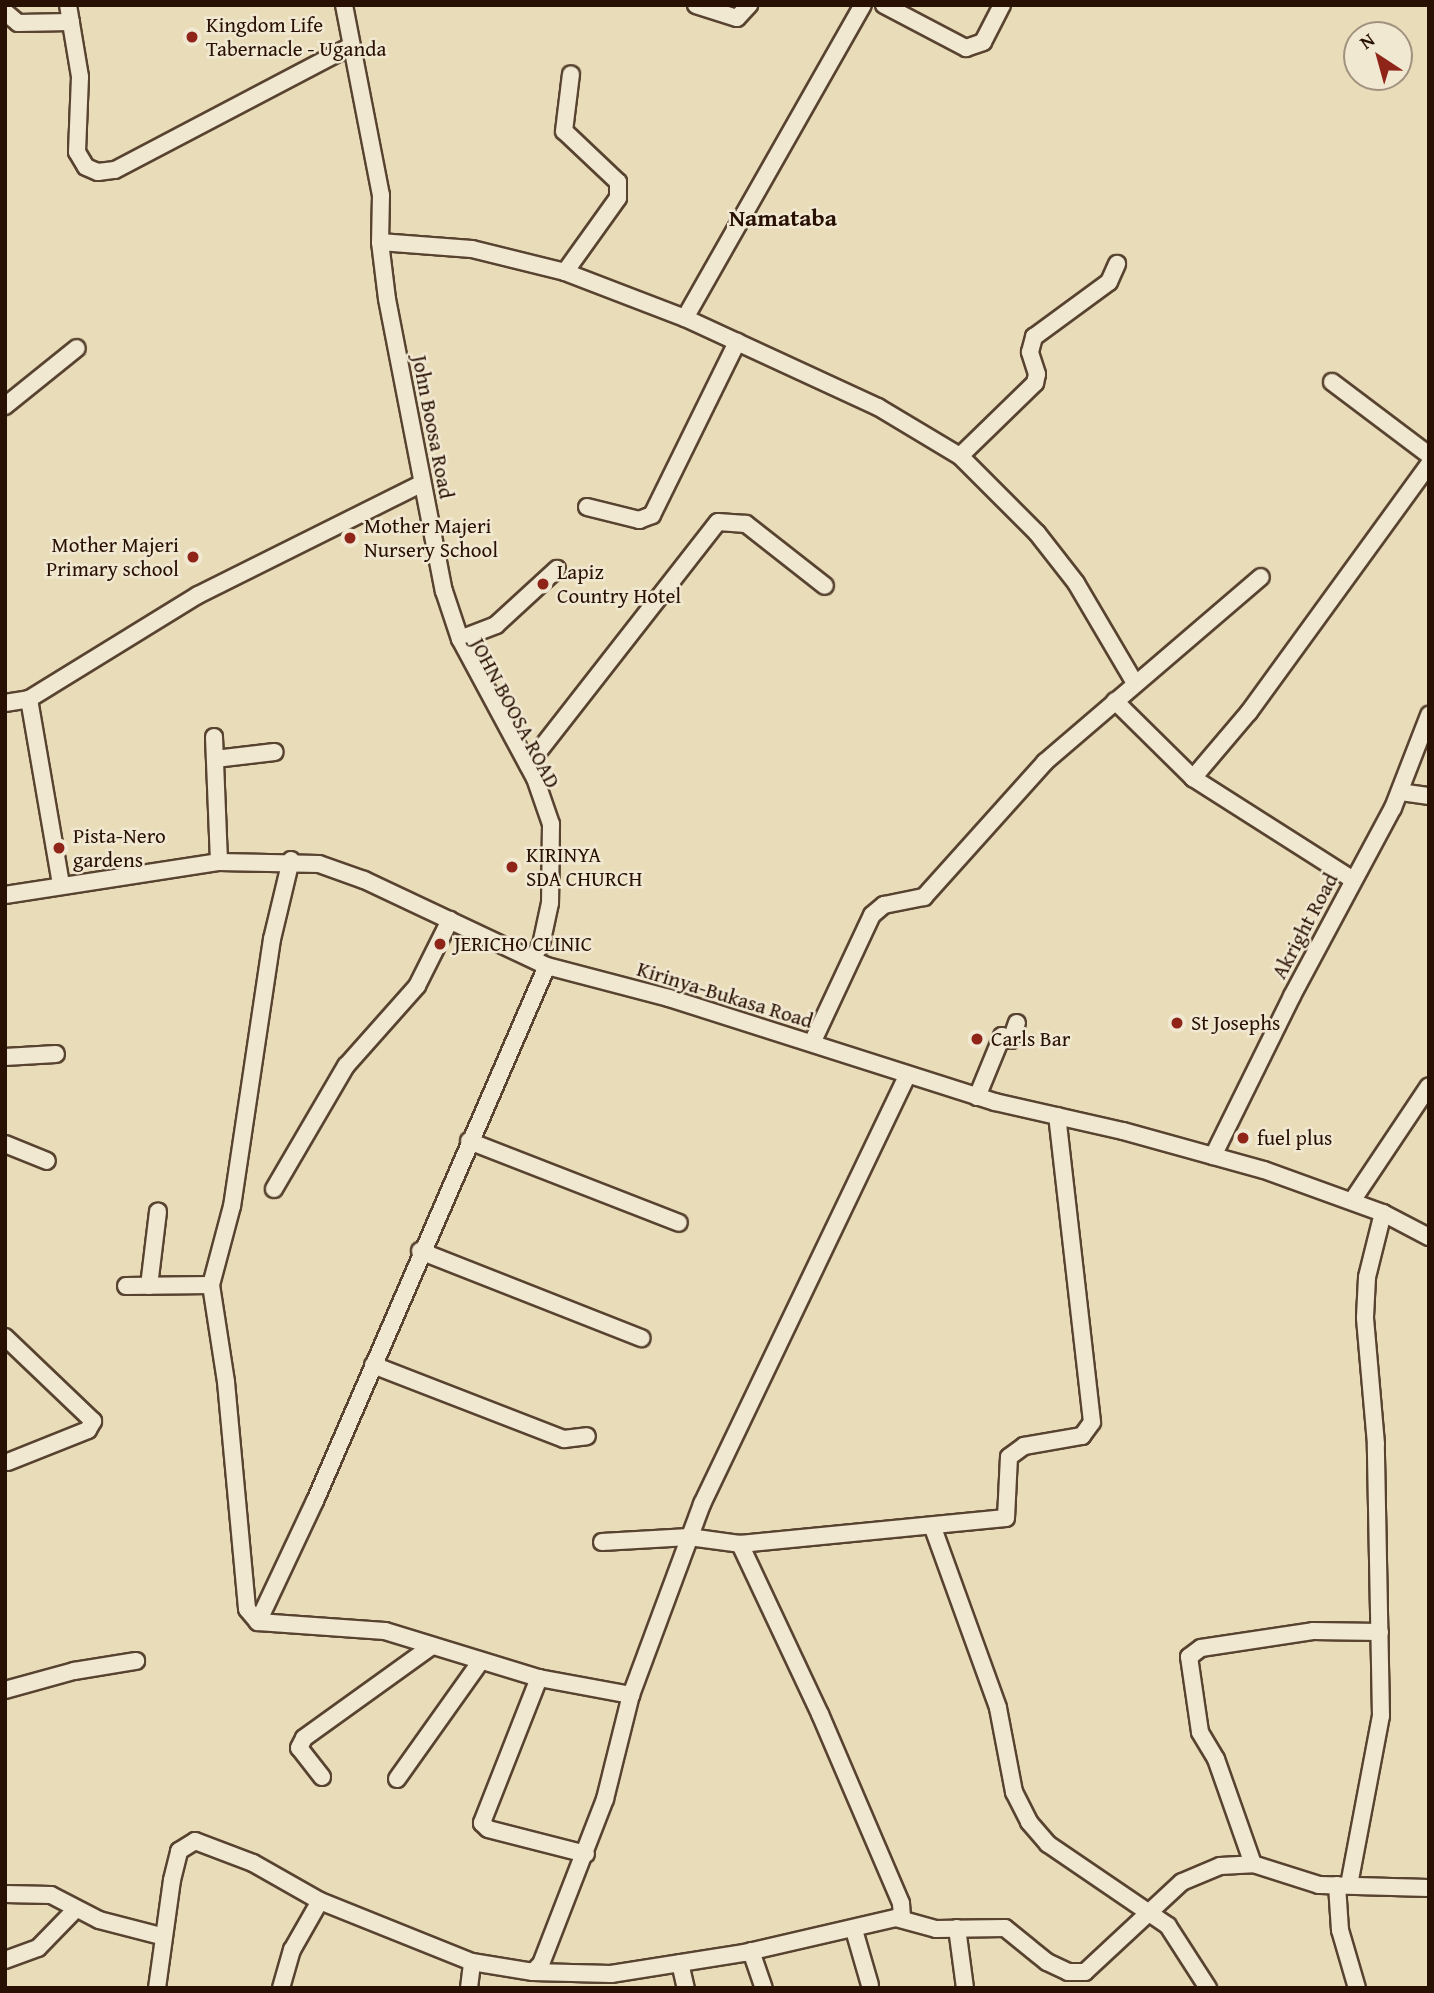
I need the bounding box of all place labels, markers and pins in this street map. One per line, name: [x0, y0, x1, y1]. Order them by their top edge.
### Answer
place label: Kingdom Life Tabernacle - Uganda: [206, 12, 386, 62]
marker: Kingdom Life Tabernacle - Uganda: [184, 29, 200, 45]
place label: Mother Majeri Nursery School: [364, 513, 498, 563]
marker: Mother Majeri Nursery School: [342, 530, 358, 546]
place label: Mother Majeri Primary school: [46, 532, 179, 582]
marker: Mother Majeri Primary school: [185, 549, 201, 565]
place label: Lapiz Country Hotel: [557, 559, 681, 609]
marker: Lapiz Country Hotel: [535, 576, 551, 592]
place label: Pista-Nero gardens: [73, 823, 166, 873]
marker: Pista-Nero gardens: [51, 840, 67, 856]
place label: KIRINYA SDA CHURCH: [526, 842, 642, 892]
marker: KIRINYA SDA CHURCH: [504, 859, 520, 875]
place label: JERICHO CLINIC: [454, 931, 592, 957]
marker: JERICHO CLINIC: [432, 936, 448, 952]
place label: St Josephs: [1191, 1010, 1280, 1036]
marker: St Josephs: [1169, 1015, 1185, 1031]
place label: Carls Bar: [991, 1026, 1070, 1052]
marker: Carls Bar: [969, 1031, 985, 1047]
place label: fuel plus: [1257, 1125, 1332, 1151]
marker: fuel plus: [1235, 1130, 1251, 1146]

